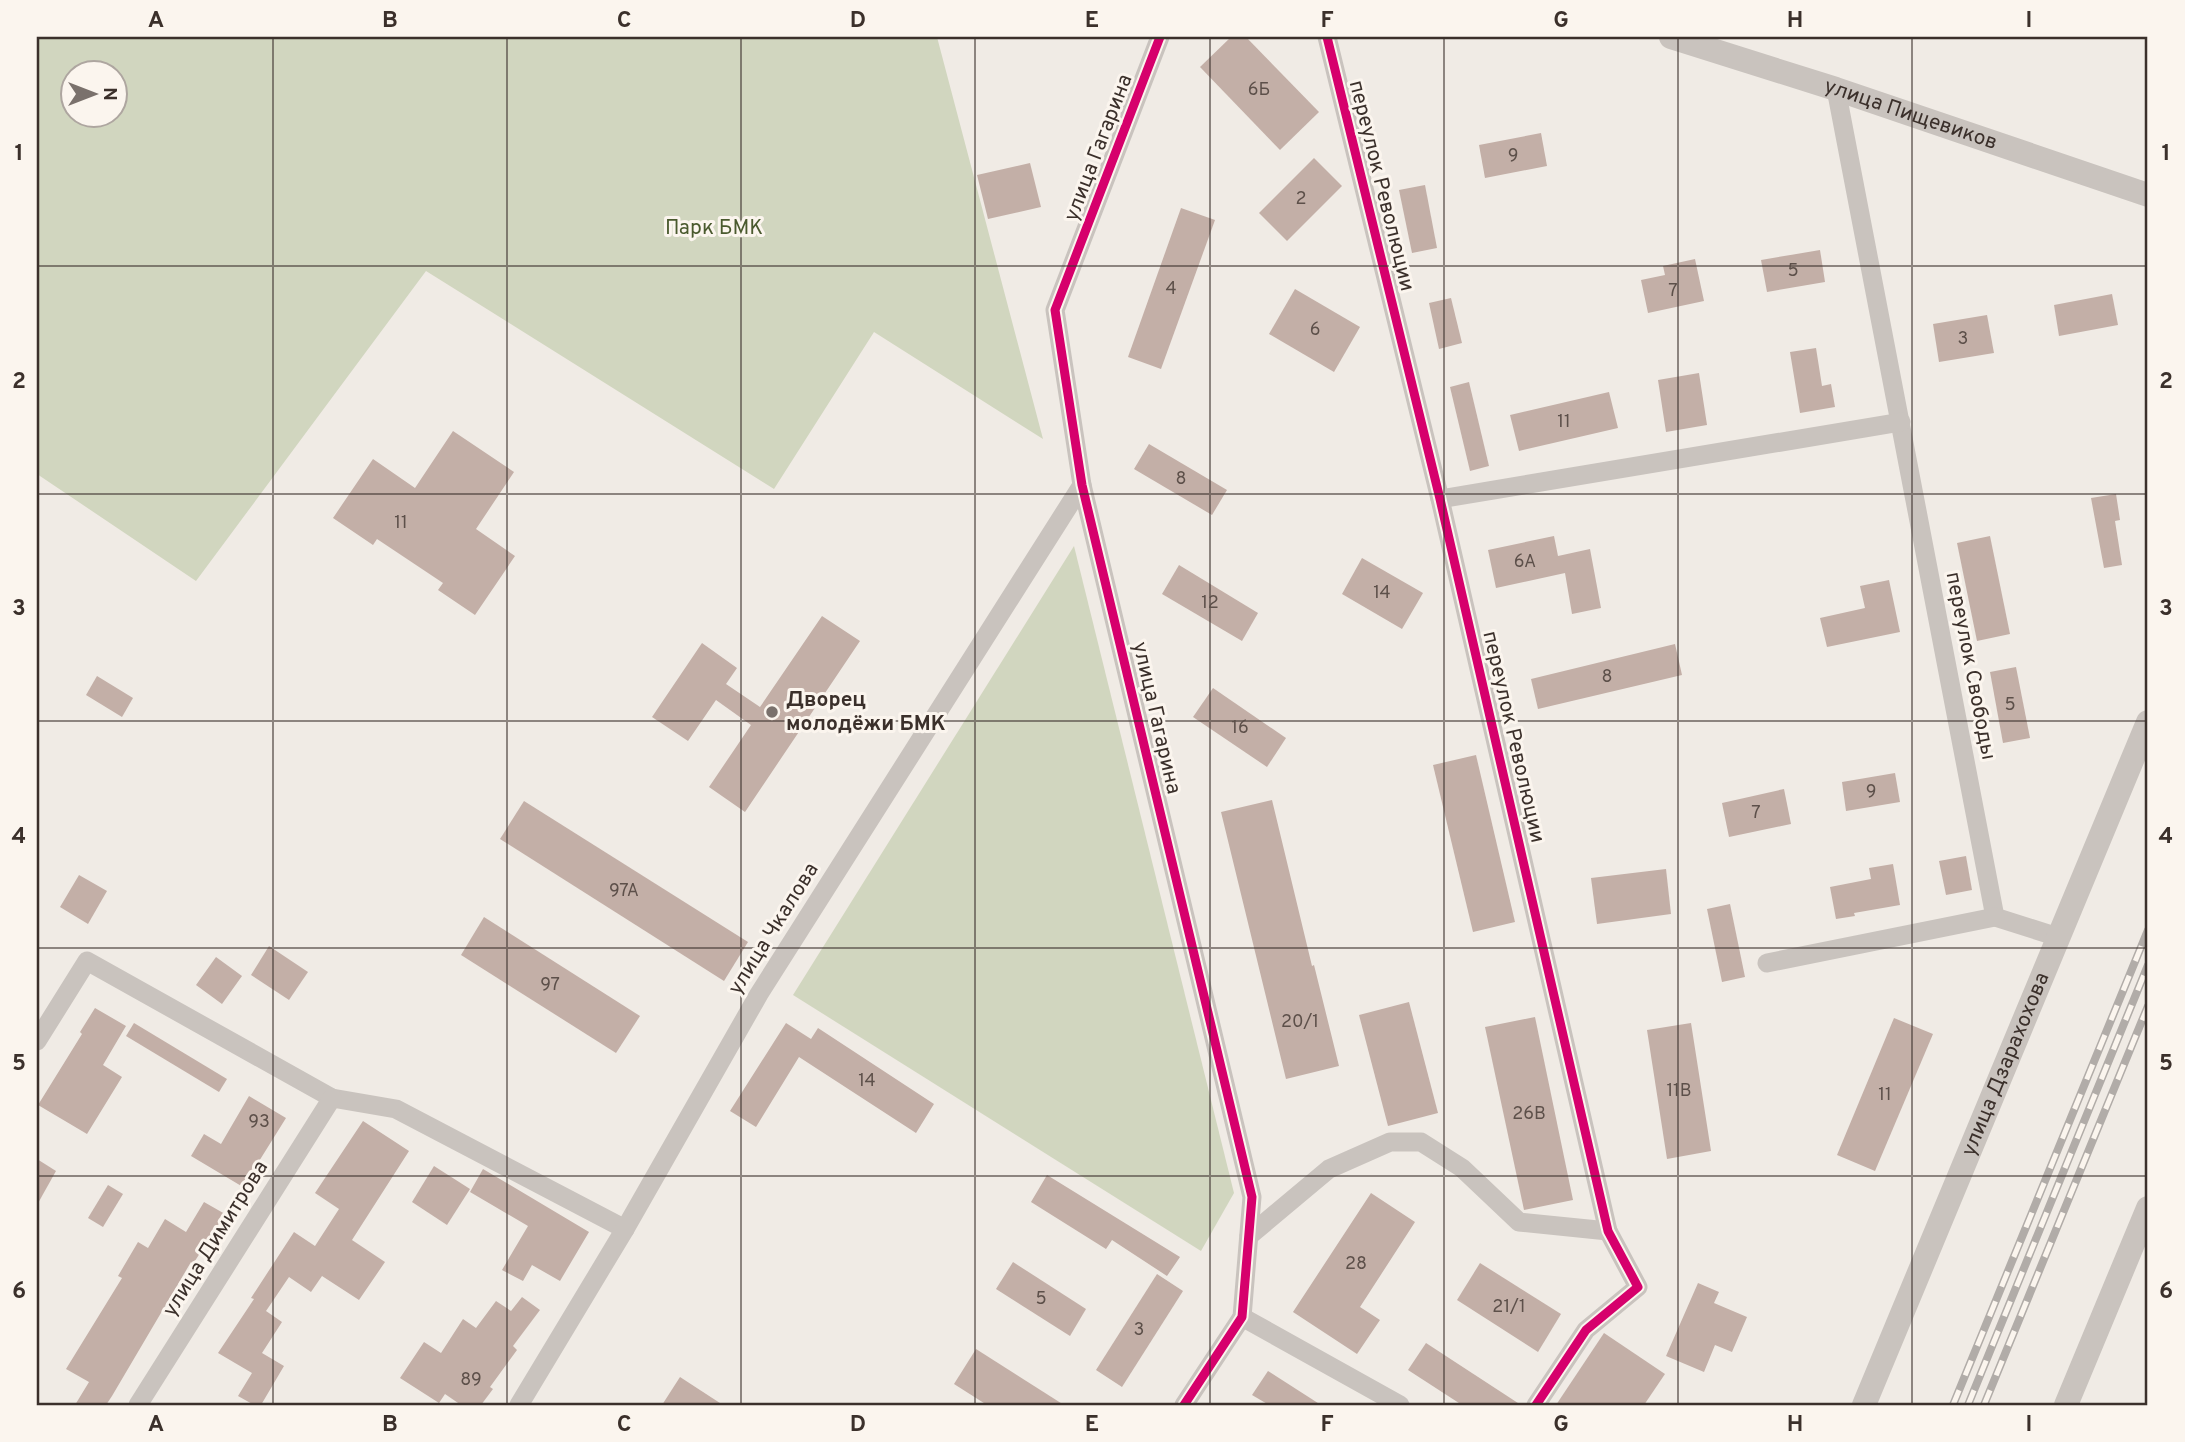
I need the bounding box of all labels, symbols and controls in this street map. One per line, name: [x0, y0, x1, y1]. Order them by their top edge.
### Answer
text: A: [148, 7, 164, 36]
text: B: [382, 7, 398, 36]
text: C: [617, 7, 631, 36]
text: D: [850, 7, 866, 36]
text: E: [1085, 7, 1099, 36]
text: F: [1320, 7, 1334, 36]
text: G: [1553, 7, 1569, 36]
text: H: [1787, 7, 1803, 36]
text: I: [2026, 7, 2032, 36]
north arrow: [60, 60, 130, 130]
street label: улица Гагарина: [1059, 71, 1139, 225]
street label: улица Пищевиков: [1821, 73, 2001, 156]
street label: переулок Революции: [1342, 78, 1420, 294]
house number: 6Б: [1248, 79, 1270, 102]
text: N: [97, 87, 121, 101]
text: 1: [14, 140, 24, 169]
text: 1: [2161, 140, 2171, 169]
house number: 9: [1508, 145, 1518, 168]
house number: 2: [1295, 188, 1307, 211]
park label: Парк БМК: [665, 215, 763, 242]
house number: 5: [1787, 260, 1799, 283]
house number: 4: [1165, 278, 1177, 301]
house number: 7: [1668, 280, 1678, 303]
house number: 6: [1310, 319, 1320, 342]
house number: 3: [1958, 328, 1968, 351]
text: 2: [12, 368, 26, 397]
text: 2: [2159, 368, 2173, 397]
house number: 11: [1557, 411, 1571, 434]
house number: 8: [1176, 468, 1187, 491]
house number: 11: [394, 512, 408, 535]
house number: 6А: [1514, 551, 1536, 574]
street label: переулок Свободы: [1939, 570, 2001, 762]
house number: 14: [1373, 582, 1391, 605]
house number: 12: [1201, 592, 1219, 615]
text: 3: [12, 595, 26, 624]
text: 3: [2159, 595, 2173, 624]
street label: переулок Революции: [1476, 629, 1550, 845]
street label: улица Гагарина: [1125, 639, 1187, 797]
house number: 8: [1602, 666, 1613, 689]
place label: Дворец молодёжи БМК: [786, 687, 946, 738]
house number: 5: [2004, 694, 2016, 717]
marker: Дворец молодёжи БМК: [764, 704, 780, 720]
house number: 16: [1231, 717, 1249, 740]
house number: 9: [1866, 781, 1876, 804]
house number: 7: [1751, 802, 1761, 825]
text: 4: [12, 823, 26, 852]
text: 4: [2159, 823, 2173, 852]
street label: улица Чкалова: [723, 858, 825, 1000]
house number: 97А: [609, 880, 639, 903]
street label: улица Дзарахохова: [1955, 968, 2056, 1160]
house number: 97: [540, 974, 560, 997]
house number: 20/1: [1281, 1011, 1319, 1034]
text: 5: [12, 1050, 26, 1079]
text: 5: [2159, 1050, 2173, 1079]
house number: 14: [858, 1070, 876, 1093]
house number: 11В: [1666, 1080, 1692, 1103]
house number: 11: [1878, 1084, 1892, 1107]
house number: 26В: [1512, 1103, 1546, 1126]
house number: 93: [248, 1111, 270, 1134]
street label: улица Димитрова: [157, 1156, 275, 1322]
house number: 28: [1345, 1253, 1367, 1276]
text: 6: [12, 1278, 26, 1307]
text: 6: [2159, 1278, 2173, 1307]
house number: 5: [1035, 1288, 1047, 1311]
house number: 21/1: [1492, 1296, 1526, 1319]
house number: 3: [1134, 1319, 1144, 1342]
house number: 89: [460, 1369, 482, 1392]
text: A: [148, 1411, 164, 1440]
text: B: [382, 1411, 398, 1440]
text: C: [617, 1411, 631, 1440]
text: D: [850, 1411, 866, 1440]
text: E: [1085, 1411, 1099, 1440]
text: F: [1320, 1411, 1334, 1440]
text: G: [1553, 1411, 1569, 1440]
text: H: [1787, 1411, 1803, 1440]
text: I: [2026, 1411, 2032, 1440]

